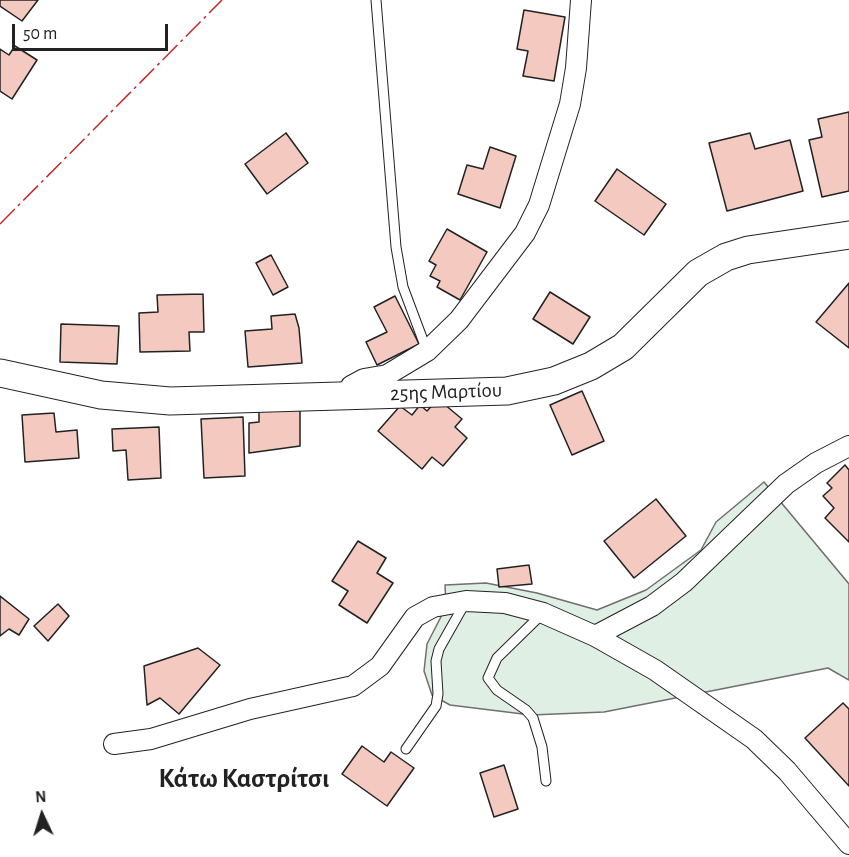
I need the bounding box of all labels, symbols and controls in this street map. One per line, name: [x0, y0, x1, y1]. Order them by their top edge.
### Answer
scale bar: [15, 12, 171, 50]
text: 50 m: [23, 25, 57, 43]
street label: 25ης Μαρτίου: [390, 377, 502, 407]
district label: Κάτω Καστρίτσι: [159, 763, 329, 795]
north arrow: [12, 785, 72, 845]
text: N: [35, 789, 47, 805]

